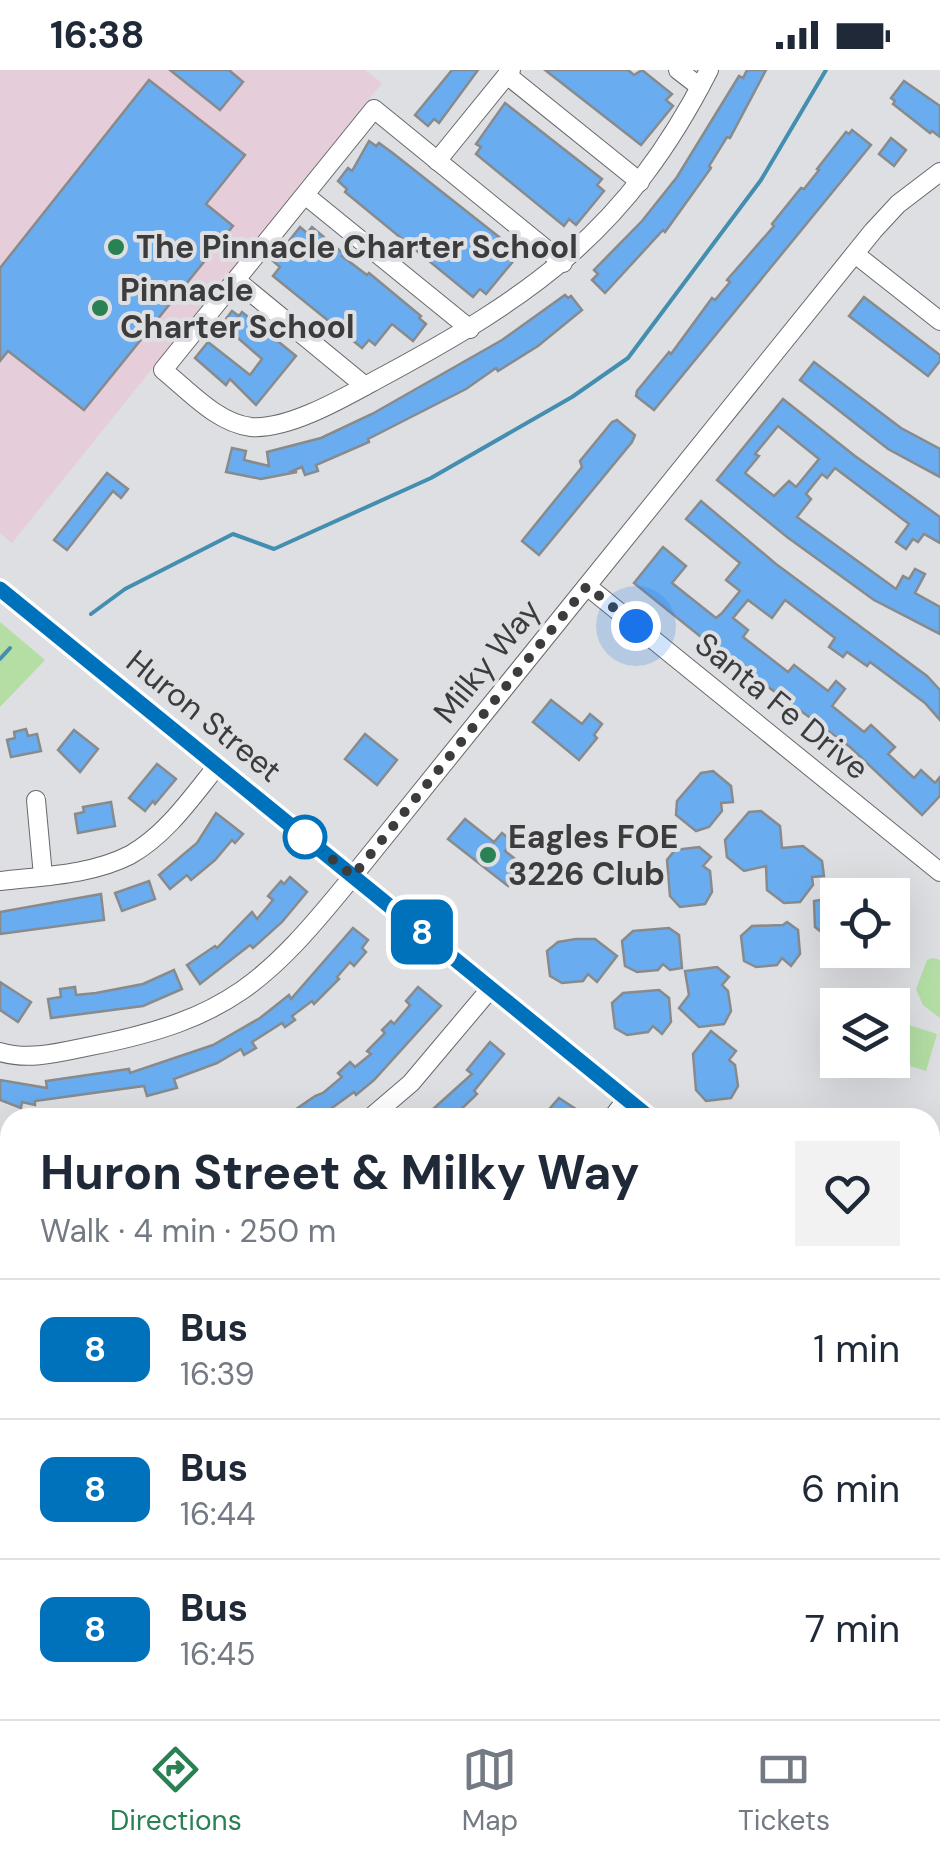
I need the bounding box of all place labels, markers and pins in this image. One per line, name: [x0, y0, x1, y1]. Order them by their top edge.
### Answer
place label: The Pinnacle Charter School: [136, 226, 578, 268]
marker: The Pinnacle Charter School: [105, 236, 127, 258]
place label: Pinnacle Charter School: [120, 269, 355, 348]
marker: Pinnacle Charter School: [89, 297, 111, 319]
unlabelled marker: [284, 816, 326, 858]
place label: Eagles FOE 3226 Club: [508, 816, 678, 895]
marker: Eagles FOE 3226 Club: [477, 844, 499, 866]

